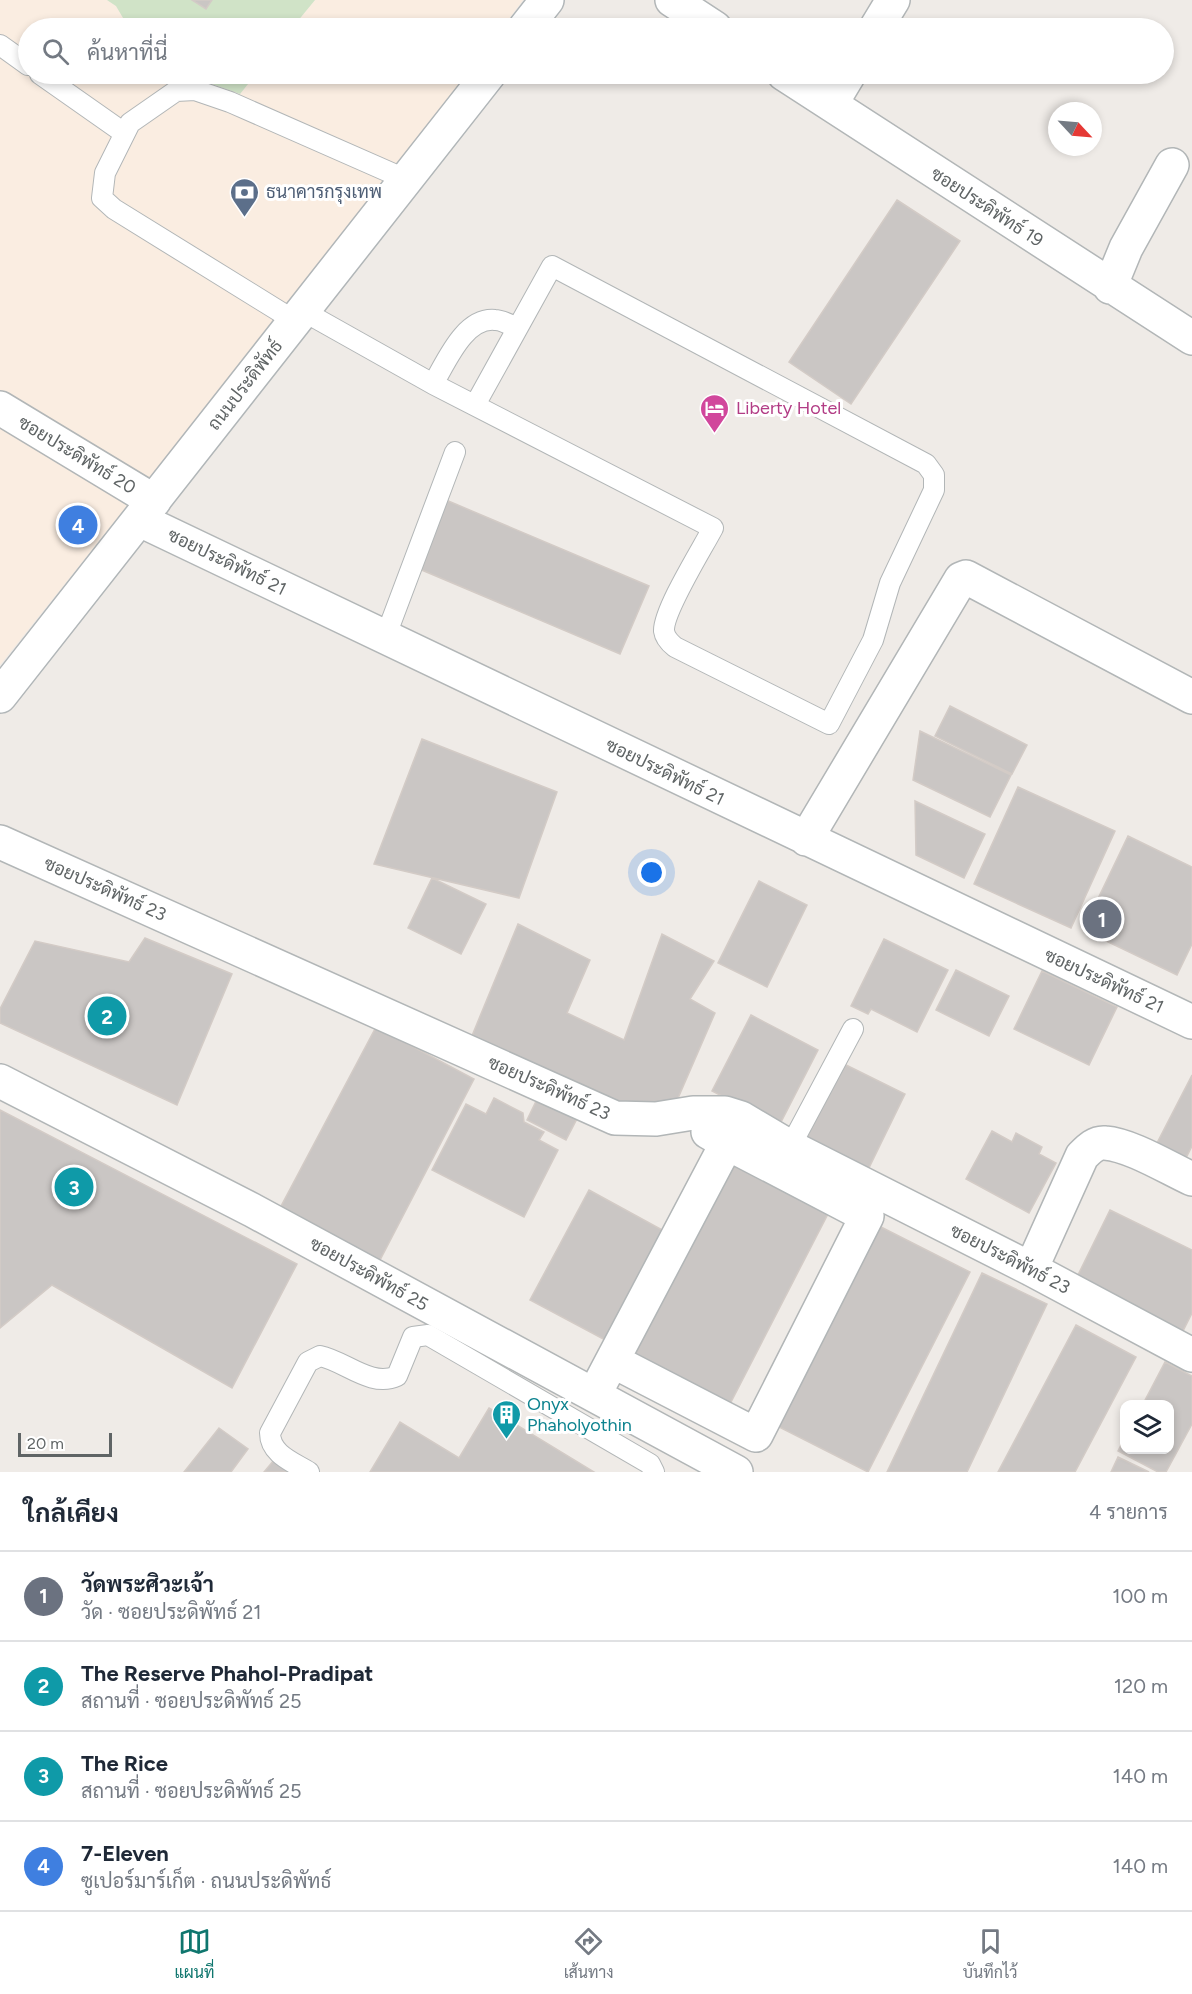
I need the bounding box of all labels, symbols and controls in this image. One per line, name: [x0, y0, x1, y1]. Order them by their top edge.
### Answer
search box: [18, 18, 1174, 84]
icon: search: [39, 35, 72, 68]
text: ค้นหาที่นี่: [87, 39, 167, 66]
north arrow: [1048, 102, 1102, 156]
street label: ซอยประดิพัทธ์ 19: [927, 161, 1048, 251]
bank icon: ธนาคารกรุงเทพ: [229, 176, 261, 218]
place label: ธนาคารกรุงเทพ: [266, 181, 382, 204]
street label: ถนนประดิพัทธ์: [201, 334, 287, 435]
hotel icon: Liberty Hotel: [699, 392, 731, 434]
place label: Liberty Hotel: [736, 397, 841, 419]
street label: ซอยประดิพัทธ์ 20: [14, 410, 141, 499]
pin: 4: [58, 502, 98, 548]
street label: ซอยประดิพัทธ์ 21: [164, 522, 291, 600]
street label: ซอยประดิพัทธ์ 21: [602, 732, 729, 810]
street label: ซอยประดิพัทธ์ 23: [40, 850, 170, 926]
your location: [637, 858, 666, 887]
pin: 1: [1082, 896, 1122, 942]
street label: ซอยประดิพัทธ์ 21: [1041, 942, 1168, 1018]
pin: 2: [88, 994, 126, 1038]
street label: ซอยประดิพัทธ์ 23: [484, 1049, 614, 1125]
pin: 3: [54, 1164, 94, 1210]
street label: ซอยประดิพัทธ์ 23: [946, 1218, 1075, 1299]
street label: ซอยประดิพัทธ์ 25: [306, 1231, 433, 1316]
place label: Onyx Phaholyothin: [527, 1393, 632, 1436]
building icon: Onyx Phaholyothin: [490, 1398, 522, 1440]
map controls: [1120, 1400, 1174, 1454]
button: layers: [1120, 1400, 1174, 1454]
scale bar: [18, 1430, 112, 1458]
text: 20 m: [27, 1434, 64, 1453]
text: ใกล้เคียง: [24, 1497, 119, 1529]
text: 4 รายการ: [1089, 1500, 1168, 1524]
text: วัดพระศิวะเจ้า: [81, 1571, 214, 1598]
text: 1: [39, 1584, 48, 1608]
text: 100 m: [1112, 1584, 1168, 1608]
text: วัด · ซอยประดิพัทธ์ 21: [81, 1600, 262, 1624]
text: The Reserve Phahol-Pradipat: [81, 1660, 373, 1687]
text: 2: [38, 1674, 49, 1698]
text: 120 m: [1114, 1674, 1168, 1698]
text: สถานที่ · ซอยประดิพัทธ์ 25: [81, 1689, 302, 1713]
text: The Rice: [81, 1750, 168, 1777]
text: 3: [38, 1764, 49, 1788]
text: 140 m: [1113, 1764, 1168, 1788]
text: สถานที่ · ซอยประดิพัทธ์ 25: [81, 1779, 302, 1803]
text: 7-Eleven: [81, 1840, 169, 1867]
text: 4: [37, 1854, 50, 1878]
text: 140 m: [1113, 1854, 1168, 1878]
text: ซูเปอร์มาร์เก็ต · ถนนประดิพัทธ์: [81, 1869, 331, 1893]
tab: แผนที่: [175, 1925, 214, 1982]
tab: เส้นทาง: [564, 1925, 614, 1982]
tab: บันทึกไว้: [963, 1925, 1017, 1982]

